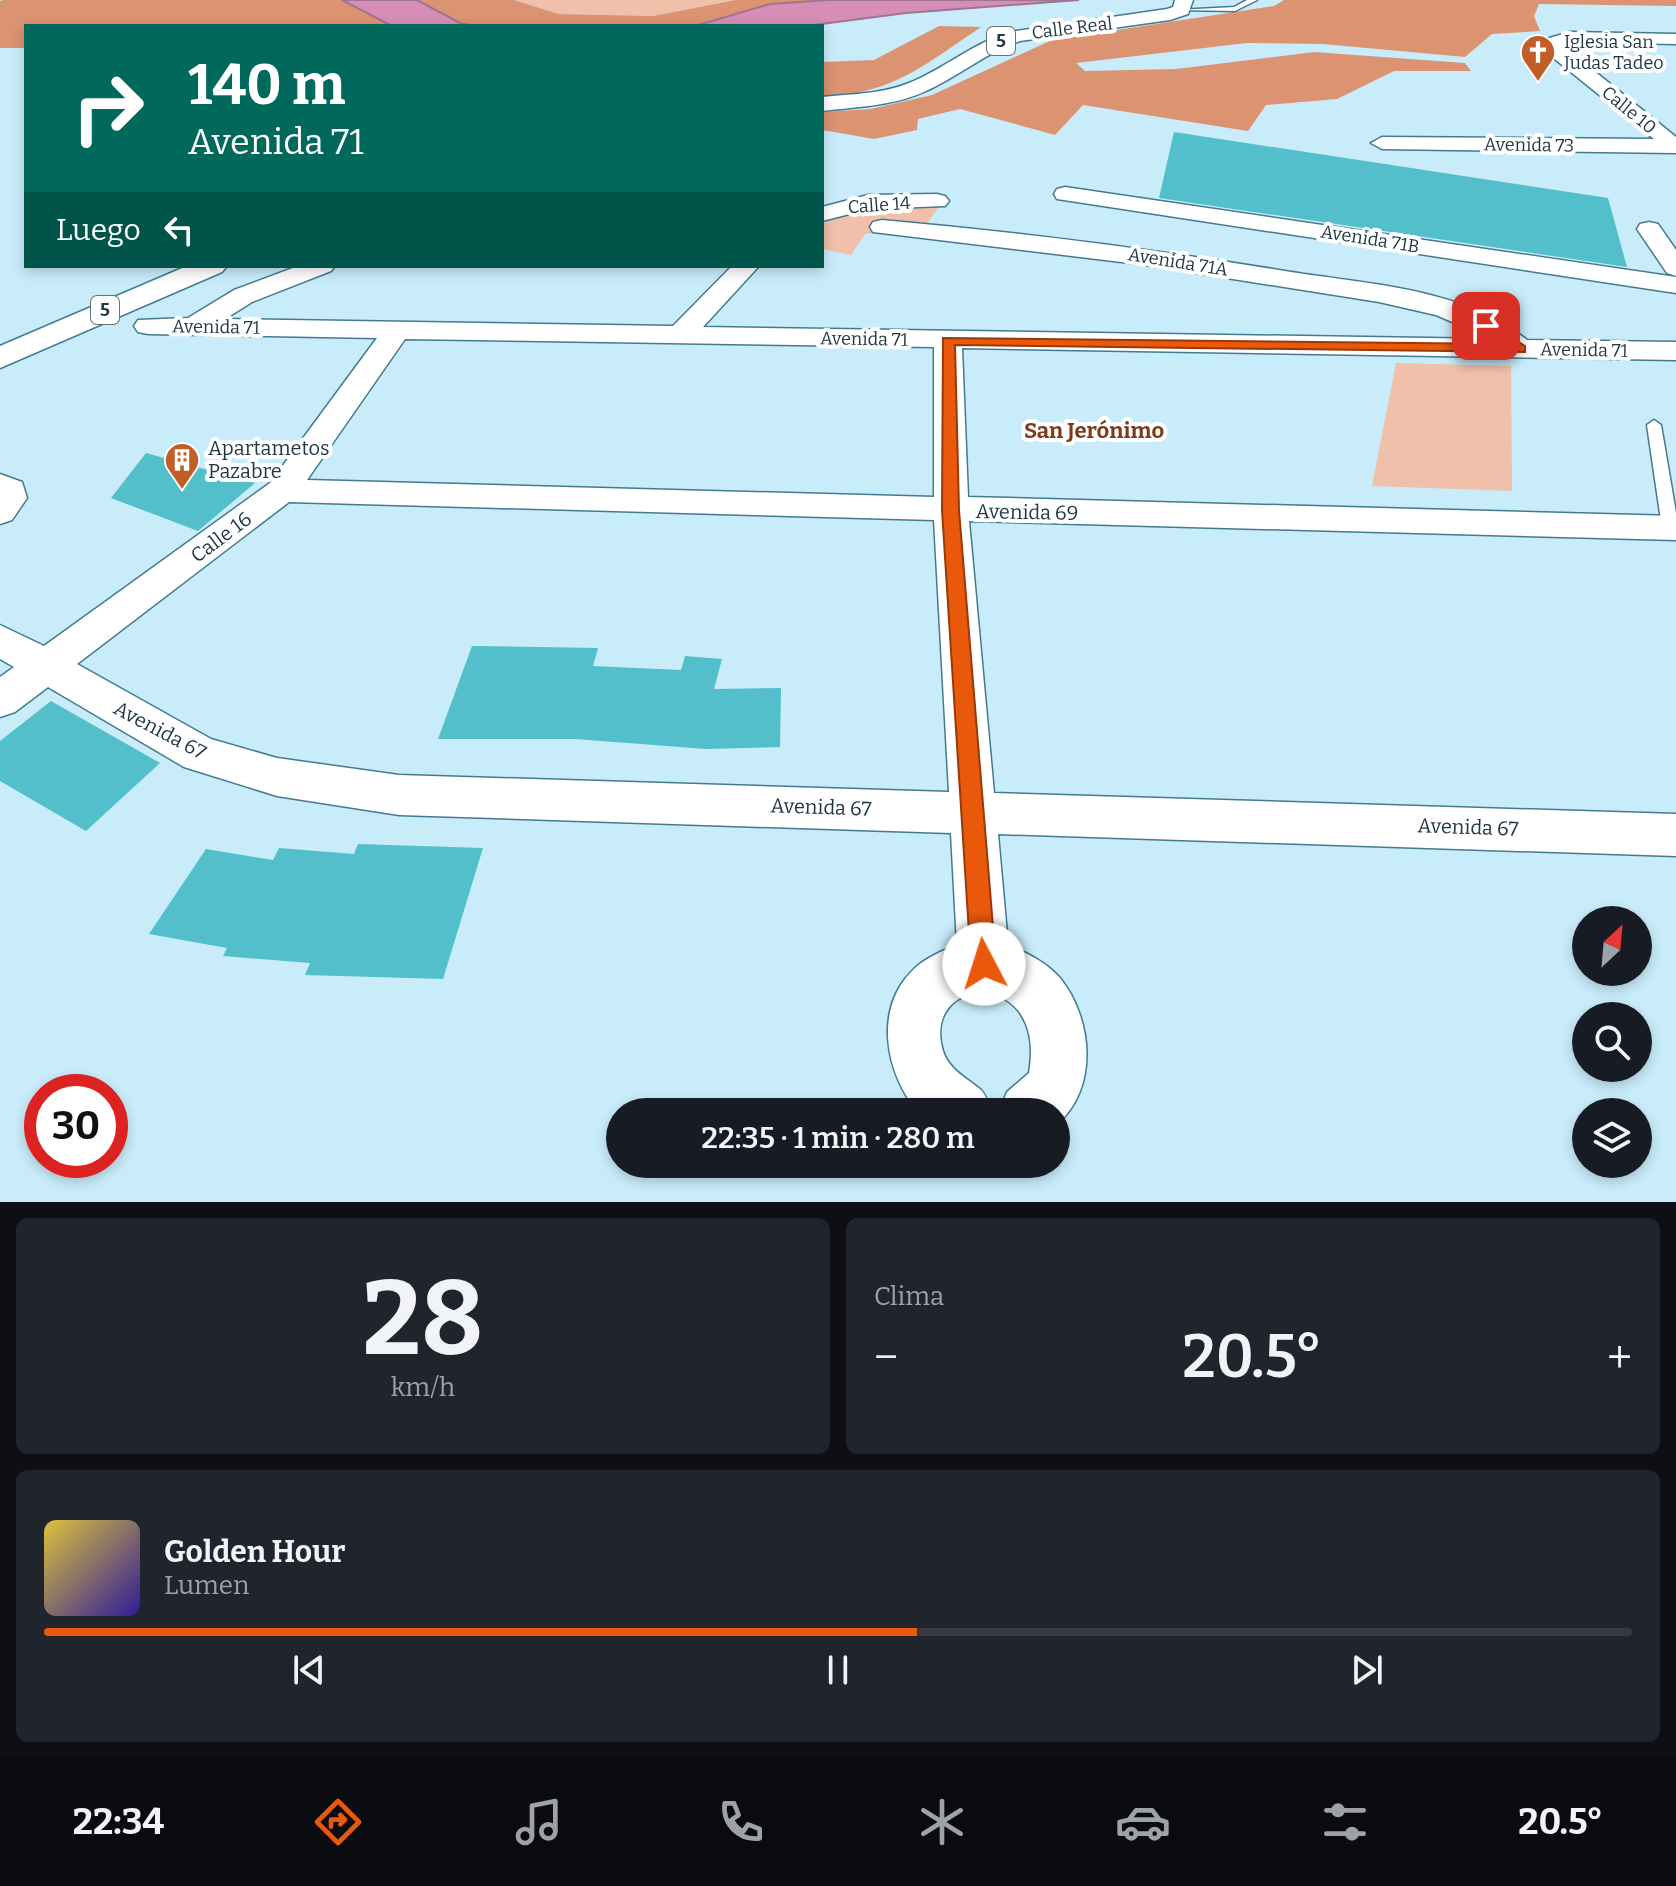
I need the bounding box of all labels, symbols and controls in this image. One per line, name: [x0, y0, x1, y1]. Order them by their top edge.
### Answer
street label: Calle Real: [1030, 12, 1114, 44]
road number: 5: [987, 27, 1015, 55]
place label: Iglesia San Judas Tadeo: [1563, 31, 1664, 74]
church icon: Iglesia San Judas Tadeo: [1519, 33, 1557, 83]
text: 140 m: [188, 52, 345, 119]
icon: right: [56, 56, 160, 160]
street label: Calle 10: [1597, 81, 1661, 139]
text: Avenida 71: [188, 120, 364, 164]
street label: Avenida 73: [1484, 133, 1574, 157]
street label: Calle 14: [847, 192, 912, 218]
icon: left: [157, 208, 201, 252]
text: Luego: [56, 212, 141, 248]
street label: Avenida 71B: [1319, 220, 1421, 258]
street label: Avenida 71A: [1127, 243, 1230, 281]
pin: [1452, 292, 1520, 360]
road number: 5: [91, 296, 119, 324]
icon: arrive: [1464, 304, 1508, 348]
street label: Avenida 71: [172, 315, 261, 339]
street label: Avenida 71: [820, 327, 909, 351]
street label: Avenida 71: [1540, 338, 1629, 362]
district label: San Jerónimo: [1024, 417, 1164, 444]
place label: Apartametos Pazabre: [208, 436, 330, 483]
building icon: Apartametos Pazabre: [163, 441, 201, 491]
street label: Avenida 69: [975, 499, 1079, 525]
street label: Calle 16: [186, 506, 256, 568]
street label: Avenida 67: [110, 696, 210, 764]
street label: Avenida 67: [770, 793, 872, 821]
street label: Avenida 67: [1417, 813, 1519, 841]
north arrow: [1572, 906, 1652, 986]
map controls: [1572, 906, 1652, 1178]
position arrow: [942, 922, 1026, 1006]
button: search: [1572, 1002, 1652, 1082]
speed limit sign: 30: [24, 1074, 128, 1178]
button: layers: [1572, 1098, 1652, 1178]
text: 22:35 · 1 min · 280 m: [701, 1120, 975, 1156]
text: 28: [362, 1257, 484, 1382]
text: Clima: [874, 1281, 944, 1312]
text: 20.5°: [1182, 1321, 1323, 1393]
text: −: [874, 1331, 898, 1384]
text: +: [1607, 1331, 1632, 1384]
text: km/h: [391, 1372, 455, 1403]
text: Golden Hour: [164, 1534, 345, 1570]
text: Lumen: [164, 1570, 250, 1601]
icon: previous: [287, 1648, 331, 1692]
icon: pause: [816, 1648, 860, 1692]
icon: next: [1345, 1648, 1389, 1692]
icon: directions: [310, 1794, 366, 1850]
icon: music: [511, 1794, 567, 1850]
icon: phone: [713, 1794, 769, 1850]
icon: climate: [914, 1794, 970, 1850]
icon: car: [1115, 1794, 1171, 1850]
icon: filters: [1317, 1794, 1373, 1850]
text: 22:34: [73, 1800, 164, 1844]
text: 20.5°: [1518, 1800, 1603, 1844]

